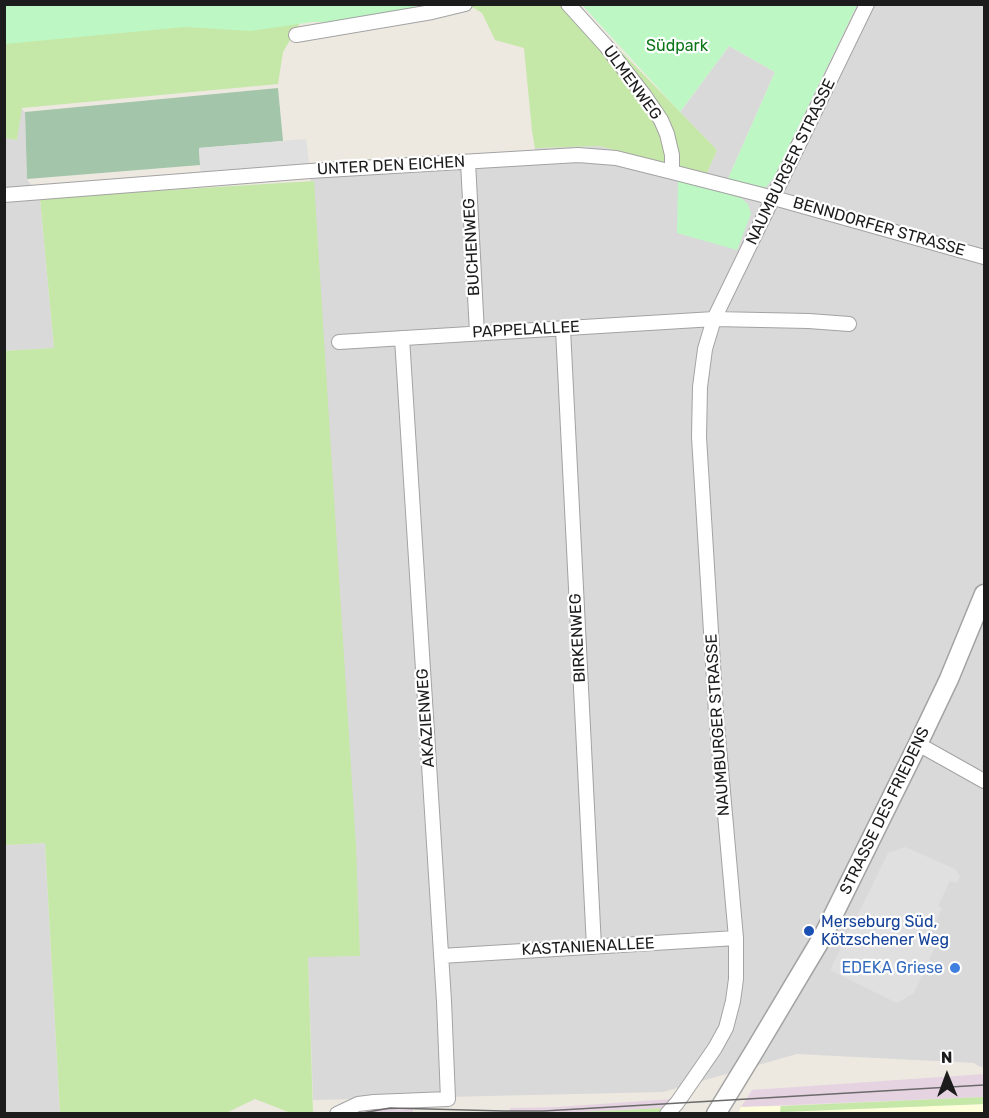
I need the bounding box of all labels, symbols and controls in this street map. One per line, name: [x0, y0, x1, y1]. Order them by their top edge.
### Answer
park label: Südpark: [646, 36, 708, 56]
street label: ULMENWEG: [599, 42, 665, 124]
street label: NAUMBURGER STRASSE: [742, 76, 840, 248]
street label: UNTER DEN EICHEN: [316, 153, 466, 179]
street label: BENNDORFER STRASSE: [791, 193, 967, 261]
street label: BUCHENWEG: [460, 198, 484, 296]
street label: PAPPELALLEE: [472, 318, 580, 342]
street label: BIRKENWEG: [566, 593, 590, 683]
street label: NAUMBURGER STRASSE: [702, 633, 734, 817]
street label: AKAZIENWEG: [413, 668, 439, 768]
street label: STRASSE DES FRIEDENS: [836, 724, 934, 898]
place label: Merseburg Süd, Kötzschener Weg: [821, 912, 949, 950]
marker: Merseburg Süd, Kötzschener Weg: [802, 924, 816, 938]
street label: KASTANIENALLEE: [521, 934, 655, 960]
place label: EDEKA Griese: [841, 958, 943, 978]
marker: EDEKA Griese: [948, 961, 962, 975]
north arrow: [917, 1046, 977, 1106]
text: N: [941, 1048, 953, 1067]

